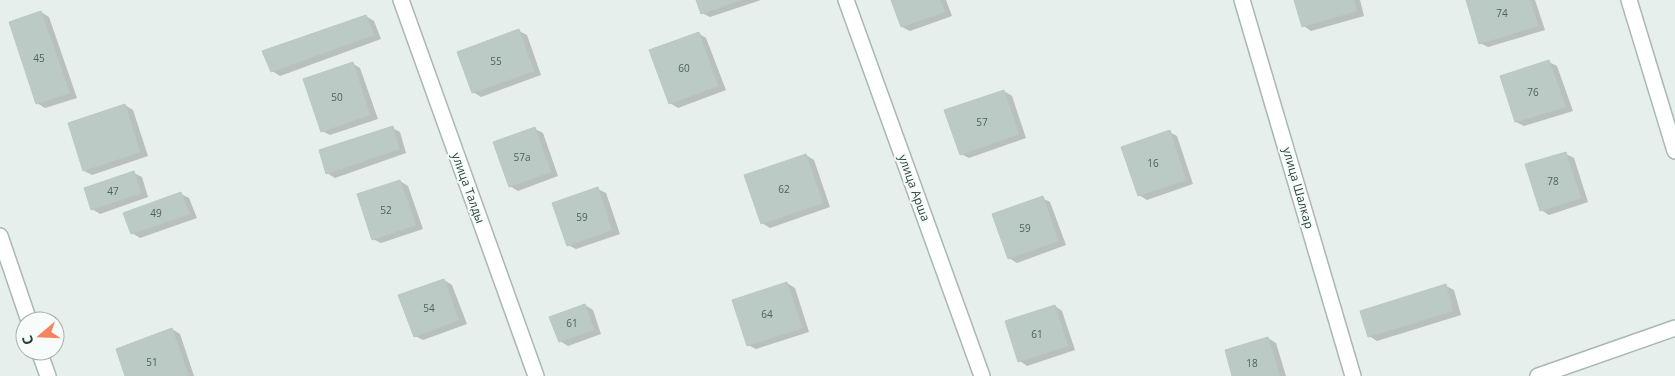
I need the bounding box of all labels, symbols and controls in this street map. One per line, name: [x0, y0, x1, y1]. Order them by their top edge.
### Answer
house number: 74: [1496, 6, 1508, 20]
house number: 45: [33, 51, 45, 65]
house number: 55: [490, 54, 502, 68]
house number: 60: [678, 61, 690, 75]
house number: 76: [1527, 85, 1539, 99]
house number: 50: [331, 90, 343, 104]
house number: 57: [976, 115, 988, 129]
street label: улица Шалкар: [1279, 145, 1318, 231]
street label: улица Талды: [448, 150, 489, 226]
house number: 57а: [514, 150, 531, 164]
street label: улица Арша: [894, 152, 934, 224]
house number: 16: [1147, 156, 1159, 170]
house number: 78: [1547, 174, 1559, 188]
house number: 62: [778, 182, 790, 196]
house number: 47: [107, 184, 119, 198]
house number: 52: [380, 203, 392, 217]
house number: 49: [150, 206, 162, 220]
house number: 59: [576, 210, 588, 224]
house number: 59: [1019, 221, 1031, 235]
house number: 54: [423, 301, 435, 315]
house number: 64: [761, 307, 773, 321]
north arrow: [15, 311, 65, 361]
house number: 61: [566, 316, 578, 330]
house number: 61: [1031, 327, 1043, 341]
text: С: [17, 333, 38, 348]
house number: 51: [146, 355, 158, 369]
house number: 18: [1246, 356, 1258, 370]

